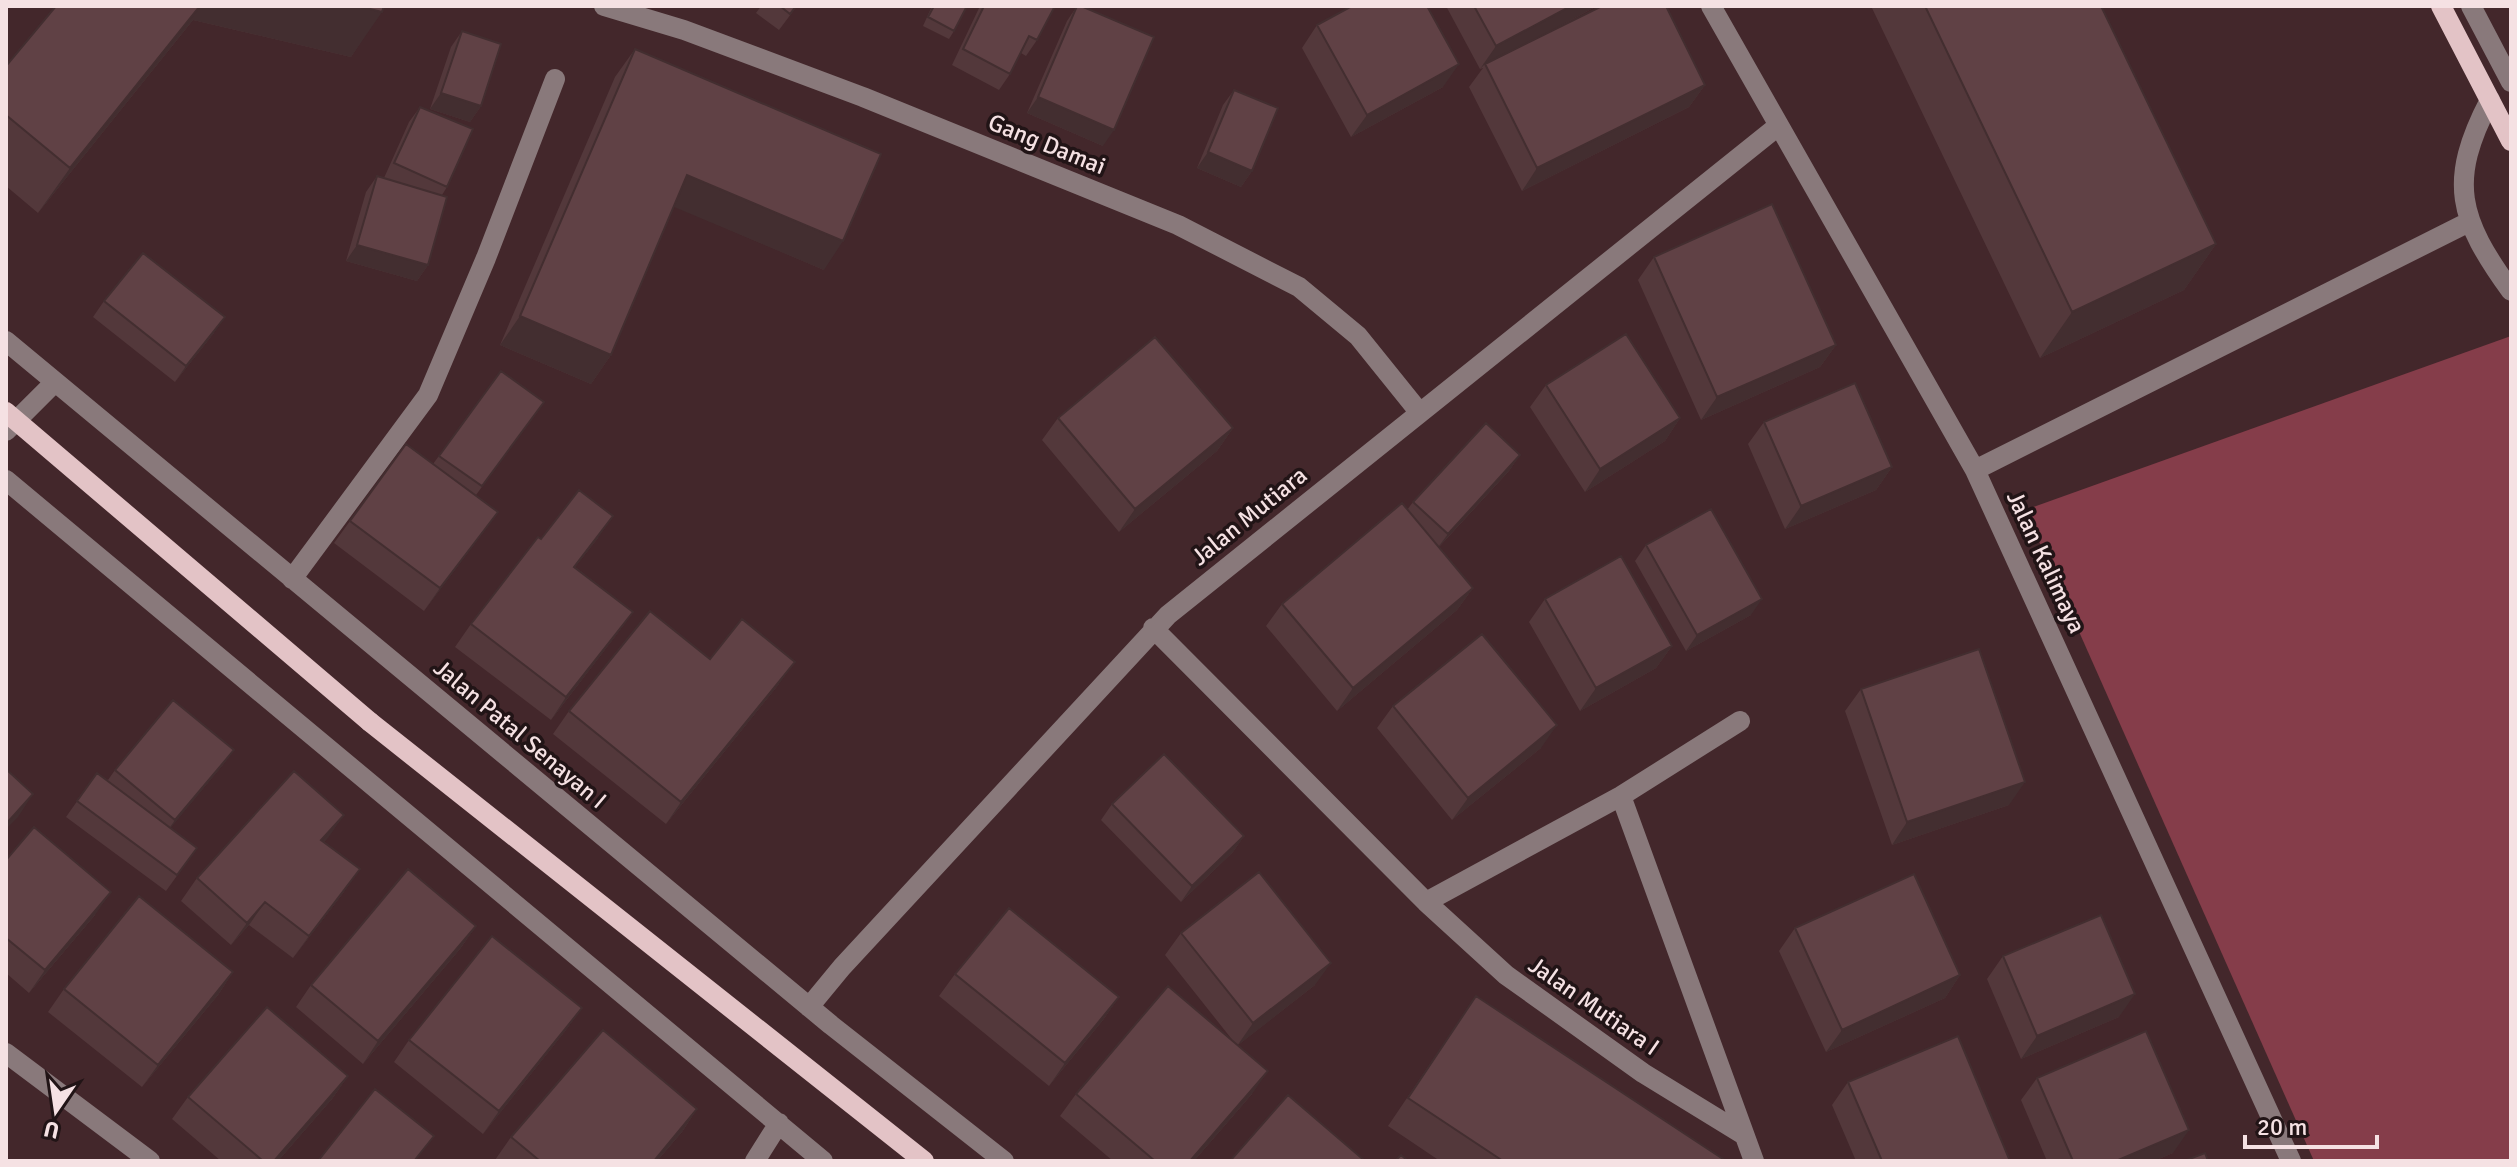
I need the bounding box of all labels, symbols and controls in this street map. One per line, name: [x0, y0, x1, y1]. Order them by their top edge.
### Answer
street label: Gang Damai: [984, 107, 1110, 181]
street label: Jalan Mutiara: [1185, 460, 1313, 572]
street label: Jalan Kalimaya: [2000, 486, 2092, 638]
street label: Jalan Patal Senayan I: [427, 653, 613, 815]
street label: Jalan Mutiara I: [1523, 950, 1665, 1062]
north arrow: [16, 1071, 96, 1151]
scale bar: [2245, 1099, 2377, 1149]
text: 20 m: [2257, 1112, 2307, 1142]
text: U: [41, 1115, 62, 1145]

